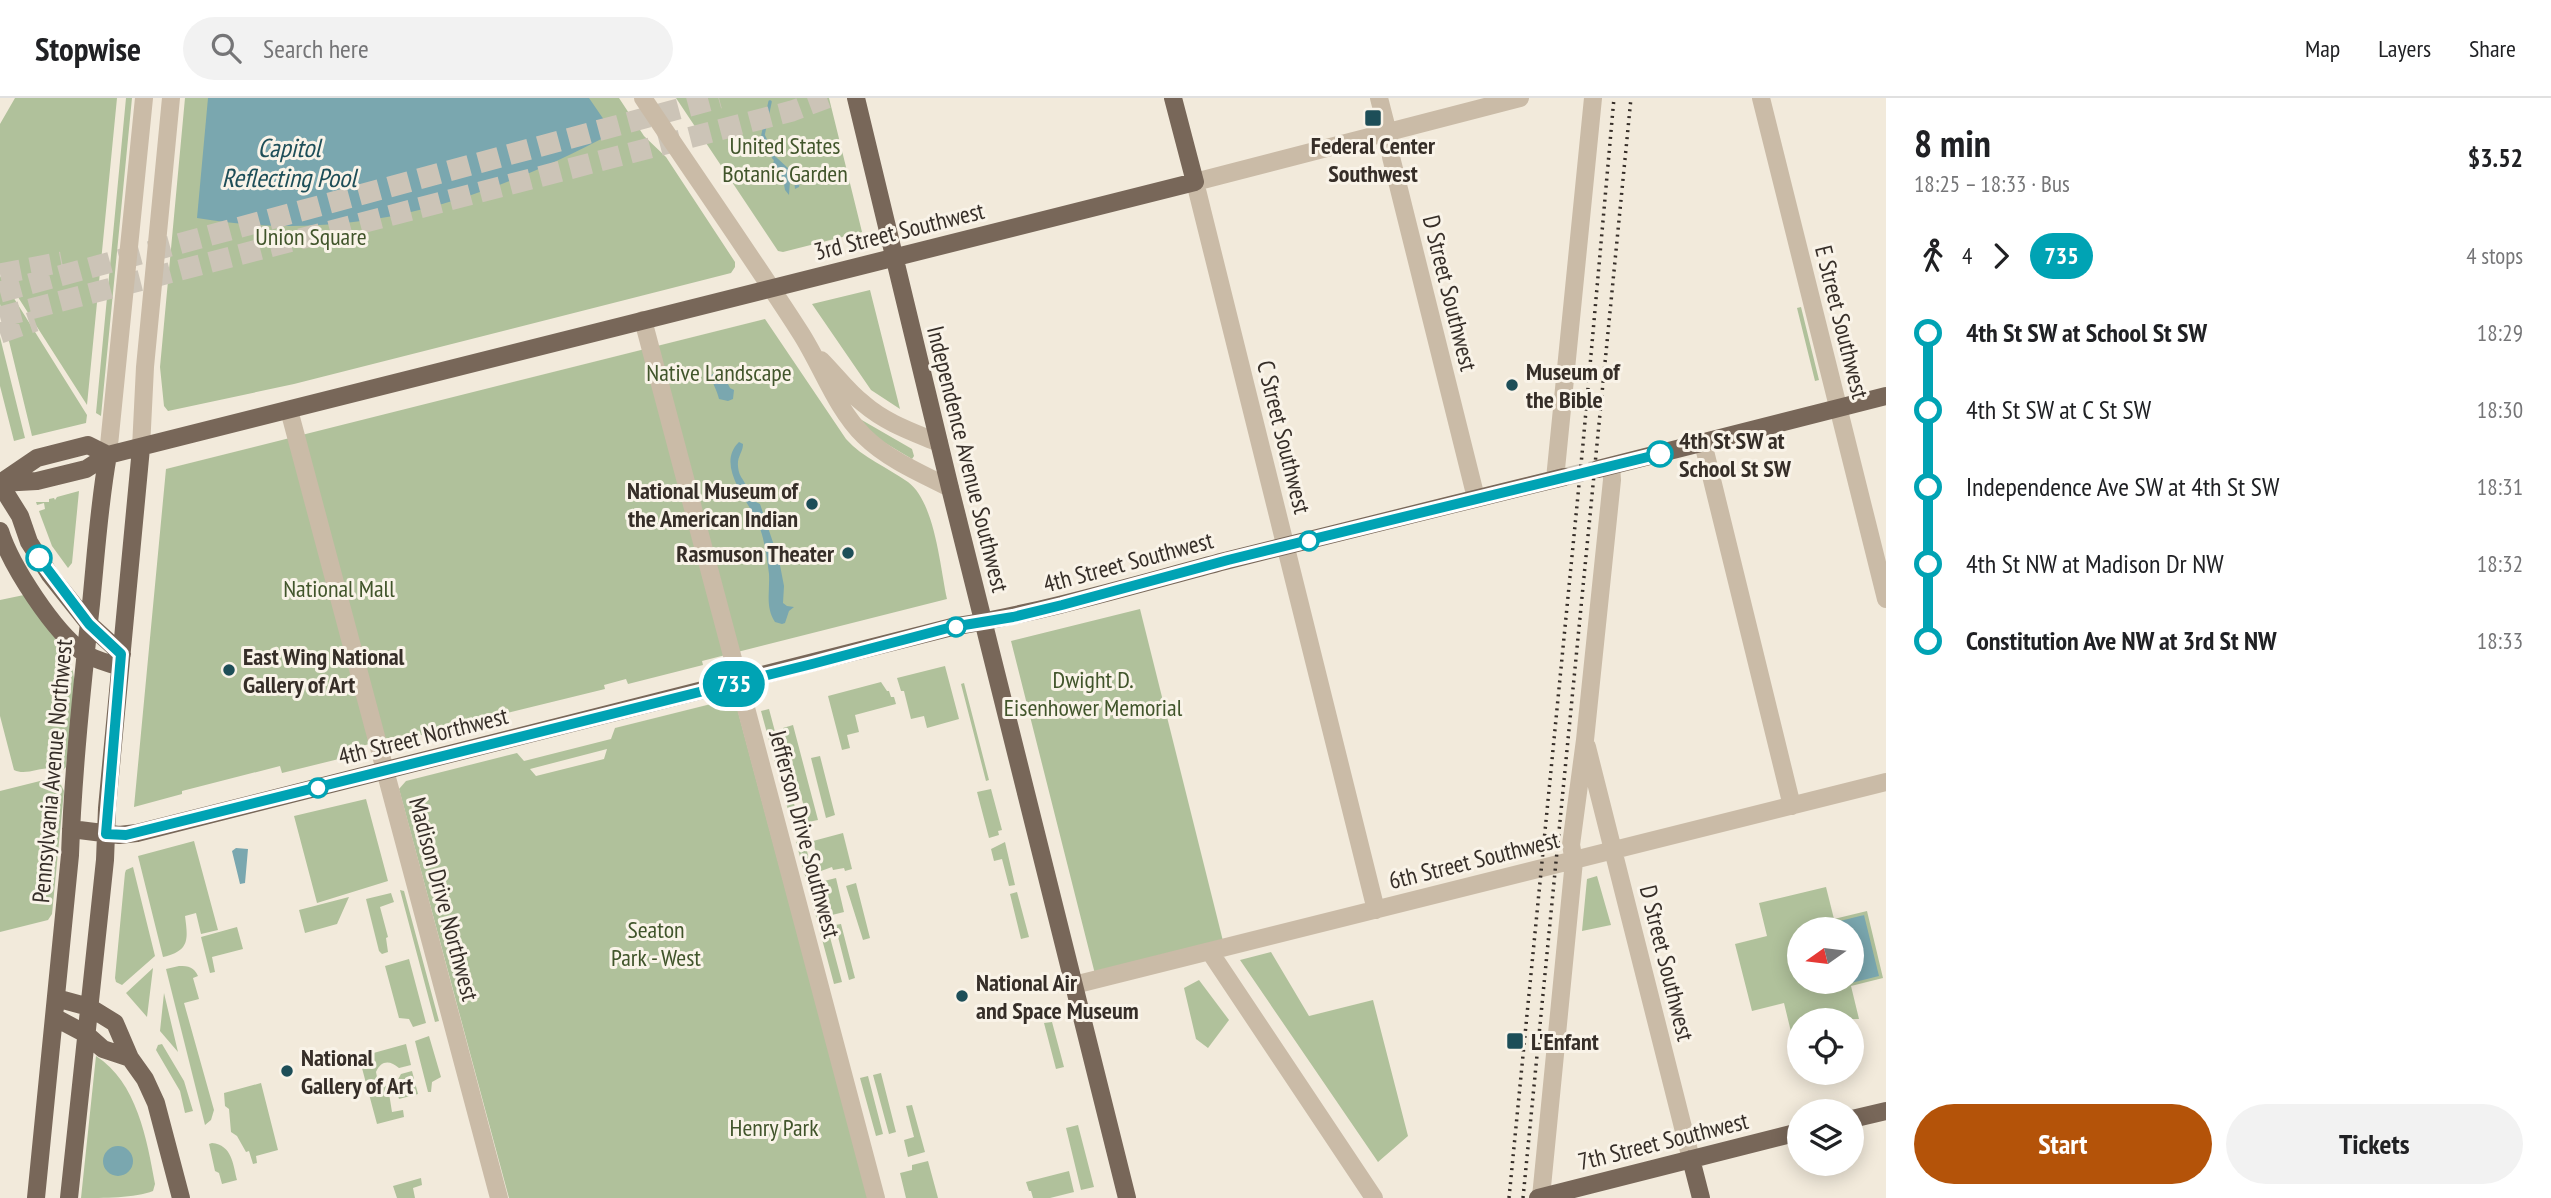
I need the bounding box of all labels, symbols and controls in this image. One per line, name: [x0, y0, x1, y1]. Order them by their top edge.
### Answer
search box: [183, 17, 673, 80]
text: Stopwise: [35, 27, 141, 70]
icon: search: [207, 29, 245, 67]
text: Search here: [263, 32, 369, 65]
text: Map: [2305, 33, 2340, 64]
text: Layers: [2378, 33, 2431, 64]
text: Share: [2469, 33, 2516, 64]
marker: Federal Center Southwest: [1363, 108, 1383, 128]
text: 8 min: [1914, 118, 1991, 167]
park label: United States Botanic Garden: [722, 130, 848, 189]
place label: Federal Center Southwest: [1311, 130, 1436, 189]
water label: Capitol Reflecting Pool: [222, 131, 359, 194]
text: $3.52: [2468, 141, 2523, 174]
text: 18:25 – 18:33 · Bus: [1914, 169, 2070, 198]
street label: 3rd Street Southwest: [811, 195, 988, 267]
street label: D Street Southwest: [1416, 212, 1484, 374]
park label: Union Square: [255, 221, 367, 252]
icon: walk: [1914, 237, 1952, 275]
icon: forward: [1982, 237, 2020, 275]
text: 735: [2044, 240, 2079, 271]
text: 4: [1962, 241, 1972, 270]
text: 4 stops: [2466, 241, 2523, 270]
street label: E Street Southwest: [1808, 242, 1876, 402]
text: 4th St SW at School St SW: [1966, 316, 2207, 349]
text: 18:29: [2477, 318, 2523, 347]
street label: Independence Avenue Southwest: [920, 323, 1016, 596]
place label: Museum of the Bible: [1526, 356, 1621, 415]
park label: Native Landscape: [646, 357, 792, 388]
street label: C Street Southwest: [1250, 357, 1318, 517]
marker: Museum of the Bible: [1504, 377, 1520, 393]
text: 4th St SW at C St SW: [1966, 393, 2151, 426]
text: 18:30: [2477, 395, 2523, 424]
place label: 4th St SW at School St SW: [1679, 425, 1792, 484]
marker: 4th St SW at School St SW: [1647, 441, 1673, 467]
text: Independence Ave SW at 4th St SW: [1966, 470, 2279, 503]
text: 18:31: [2477, 472, 2523, 501]
place label: National Museum of the American Indian: [627, 475, 800, 534]
marker: National Museum of the American Indian: [804, 496, 820, 512]
street label: 4th Street Southwest: [1040, 524, 1217, 600]
unlabelled marker: [1299, 531, 1319, 551]
place label: Rasmuson Theater: [676, 538, 835, 569]
unlabelled marker: [26, 545, 52, 571]
marker: Rasmuson Theater: [840, 545, 856, 561]
text: 4th St NW at Madison Dr NW: [1966, 547, 2224, 580]
text: 18:32: [2477, 549, 2523, 578]
park label: National Mall: [283, 573, 395, 604]
unlabelled marker: [946, 617, 966, 637]
text: Constitution Ave NW at 3rd St NW: [1966, 624, 2277, 657]
text: 18:33: [2477, 626, 2523, 655]
street label: Pennsylvania Avenue Northwest: [25, 638, 79, 904]
place label: East Wing National Gallery of Art: [243, 641, 405, 700]
line badge: 735: [694, 661, 774, 707]
marker: East Wing National Gallery of Art: [221, 662, 237, 678]
park label: Dwight D. Eisenhower Memorial: [1004, 664, 1183, 723]
text: 735: [717, 668, 751, 699]
street label: 4th Street Northwest: [335, 700, 512, 772]
street label: Jefferson Drive Southwest: [762, 726, 848, 942]
unlabelled marker: [308, 778, 328, 798]
street label: Madison Drive Northwest: [402, 794, 486, 1005]
street label: 6th Street Southwest: [1386, 824, 1563, 896]
street label: D Street Southwest: [1633, 882, 1701, 1044]
park label: Seaton Park - West: [611, 914, 701, 973]
north arrow: [1787, 917, 1864, 994]
map controls: [1787, 917, 1864, 1176]
place label: National Air and Space Museum: [976, 967, 1139, 1026]
marker: National Air and Space Museum: [954, 988, 970, 1004]
button: locate: [1787, 1008, 1864, 1085]
place label: L'Enfant: [1531, 1026, 1599, 1057]
marker: L'Enfant: [1505, 1031, 1525, 1051]
place label: National Gallery of Art: [301, 1042, 413, 1101]
marker: National Gallery of Art: [279, 1063, 295, 1079]
button: layers: [1787, 1099, 1864, 1176]
button: Start: [1914, 1104, 2212, 1184]
button: Tickets: [2226, 1104, 2523, 1184]
street label: 7th Street Southwest: [1575, 1105, 1752, 1177]
park label: Henry Park: [730, 1112, 819, 1143]

